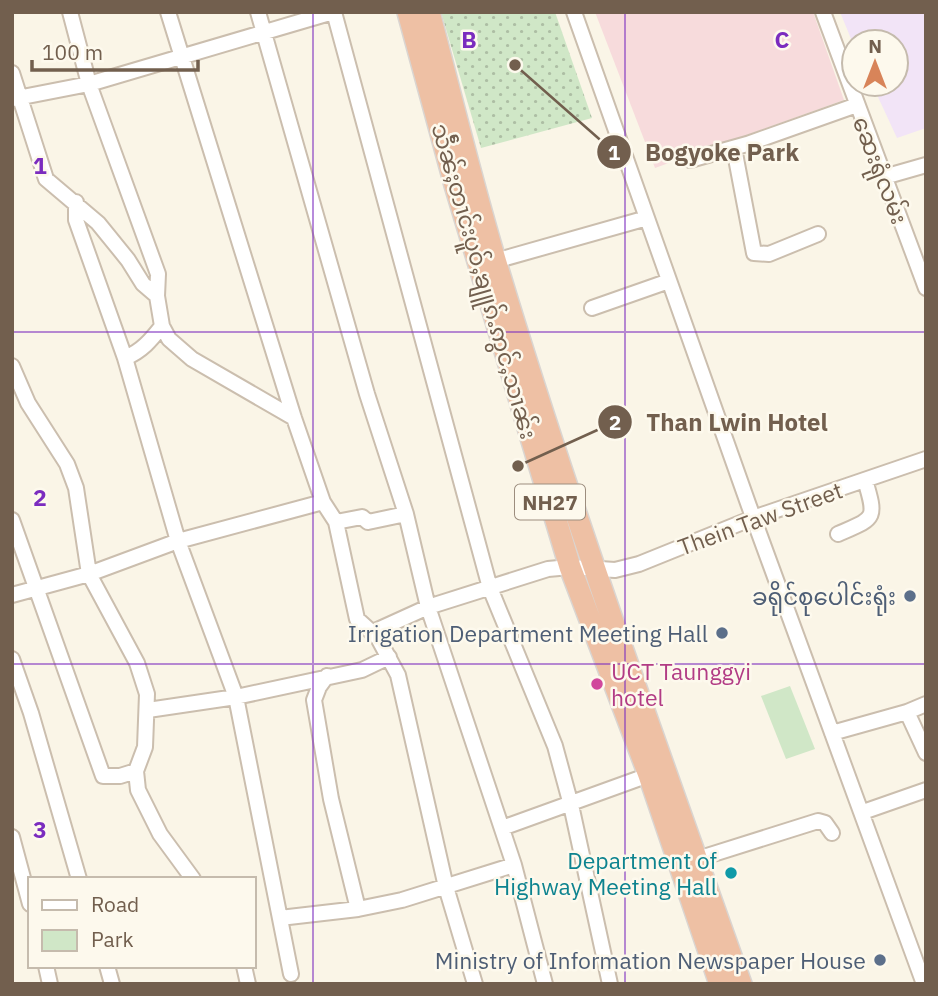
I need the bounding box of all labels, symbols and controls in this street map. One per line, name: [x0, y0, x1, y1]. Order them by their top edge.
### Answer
text: B: [461, 24, 477, 54]
text: C: [775, 24, 790, 54]
scale bar: [32, 28, 198, 72]
north arrow: [840, 28, 910, 98]
text: N: [868, 34, 882, 58]
text: 100 m: [42, 38, 103, 66]
street label: ဆေးရုံလမ်း: [842, 112, 915, 230]
street label: သဵႅၼ်ႈတၢင်းပူဝ်ႇၶျူၵ်ႉဢွင်ႇသၢၼ်း: [421, 120, 544, 444]
callout: Bogyoke Park: [596, 130, 813, 175]
text: Bogyoke Park: [645, 136, 799, 168]
text: 1: [608, 138, 621, 166]
text: 1: [33, 150, 47, 180]
callout: Than Lwin Hotel: [597, 400, 842, 445]
text: Than Lwin Hotel: [646, 406, 828, 438]
text: 2: [609, 408, 621, 436]
street label: Thein Taw Street: [674, 474, 846, 562]
text: 2: [33, 482, 47, 512]
road number: NH27: [515, 484, 585, 520]
place label: ခရိုင်စုပေါင်းရုံး: [752, 581, 896, 616]
marker: ခရိုင်စုပေါင်းရုံး: [902, 588, 918, 604]
place label: Irrigation Department Meeting Hall: [348, 618, 708, 648]
marker: Irrigation Department Meeting Hall: [714, 625, 730, 641]
place label: UCT Taunggyi hotel: [611, 656, 751, 712]
marker: UCT Taunggyi hotel: [589, 676, 605, 692]
text: 3: [33, 814, 47, 844]
place label: Department of Highway Meeting Hall: [494, 845, 717, 901]
marker: Department of Highway Meeting Hall: [723, 865, 739, 881]
legend: [28, 877, 256, 968]
text: Road: [91, 890, 139, 918]
text: Park: [91, 925, 134, 953]
place label: Ministry of Information Newspaper House: [435, 945, 866, 975]
marker: Ministry of Information Newspaper House: [872, 952, 888, 968]

